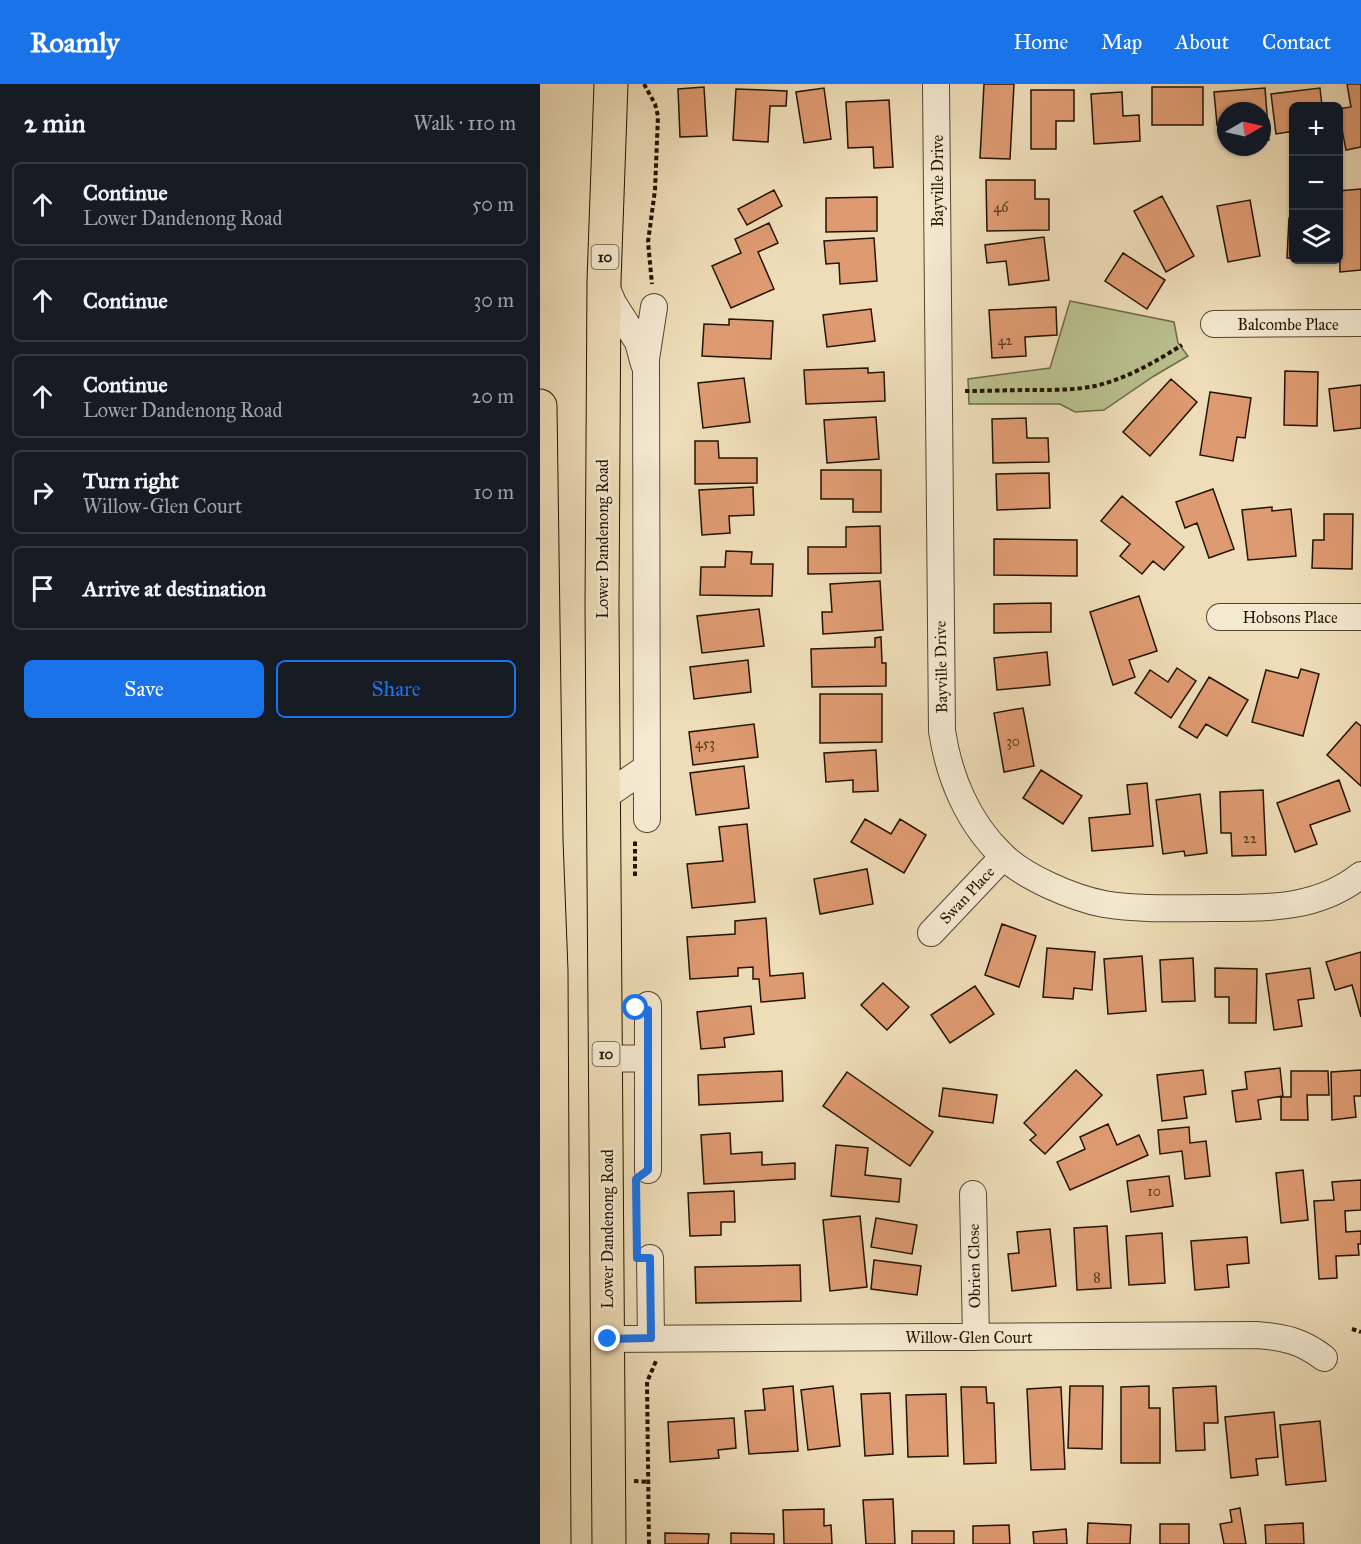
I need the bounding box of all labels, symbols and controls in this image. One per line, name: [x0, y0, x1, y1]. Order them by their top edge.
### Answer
text: Roamly: [30, 25, 119, 60]
text: Home: [1013, 29, 1068, 55]
text: Map: [1101, 29, 1142, 55]
text: About: [1175, 29, 1229, 55]
text: Contact: [1262, 29, 1331, 55]
north arrow: [1217, 102, 1271, 156]
map controls: [1289, 102, 1343, 264]
button: +: [1289, 102, 1343, 156]
text: 2 min: [24, 107, 85, 139]
text: Walk · 110 m: [413, 111, 516, 135]
street label: Bayville Drive: [928, 134, 947, 227]
button: −: [1289, 156, 1343, 210]
text: Continue: [83, 179, 168, 206]
icon: ahead: [26, 188, 59, 221]
text: 50 m: [472, 192, 514, 216]
house number: 46: [994, 199, 1009, 216]
text: Lower Dandenong Road: [83, 206, 283, 230]
button: layers: [1289, 210, 1343, 264]
road number: 10: [592, 245, 618, 269]
icon: ahead: [26, 284, 59, 317]
text: Continue: [83, 287, 168, 314]
text: 30 m: [473, 288, 514, 312]
street label: Balcombe Place: [1237, 315, 1339, 334]
house number: 42: [998, 332, 1012, 349]
text: Continue: [83, 371, 168, 398]
icon: ahead: [26, 380, 59, 413]
text: 20 m: [471, 384, 514, 408]
text: Lower Dandenong Road: [83, 398, 283, 422]
street label: Lower Dandenong Road: [593, 459, 613, 619]
text: Turn right: [83, 467, 179, 494]
icon: right: [26, 476, 59, 509]
text: 10 m: [473, 480, 514, 504]
text: Willow-Glen Court: [83, 494, 242, 518]
icon: arrive: [26, 572, 59, 605]
text: Arrive at destination: [83, 575, 266, 602]
street label: Hobsons Place: [1242, 608, 1338, 627]
street label: Bayville Drive: [931, 620, 951, 713]
button: Save: [24, 660, 264, 718]
button: Share: [276, 660, 516, 718]
house number: 30: [1006, 733, 1020, 750]
house number: 453: [695, 735, 715, 752]
house number: 22: [1243, 830, 1257, 847]
street label: Swan Place: [935, 862, 999, 928]
route start: [622, 994, 648, 1020]
road number: 10: [592, 1042, 620, 1066]
street label: Lower Dandenong Road: [598, 1149, 618, 1309]
house number: 10: [1147, 1183, 1161, 1200]
street label: Obrien Close: [964, 1223, 984, 1309]
house number: 8: [1093, 1269, 1101, 1286]
route end: [594, 1325, 620, 1351]
street label: Willow-Glen Court: [905, 1328, 1033, 1347]

